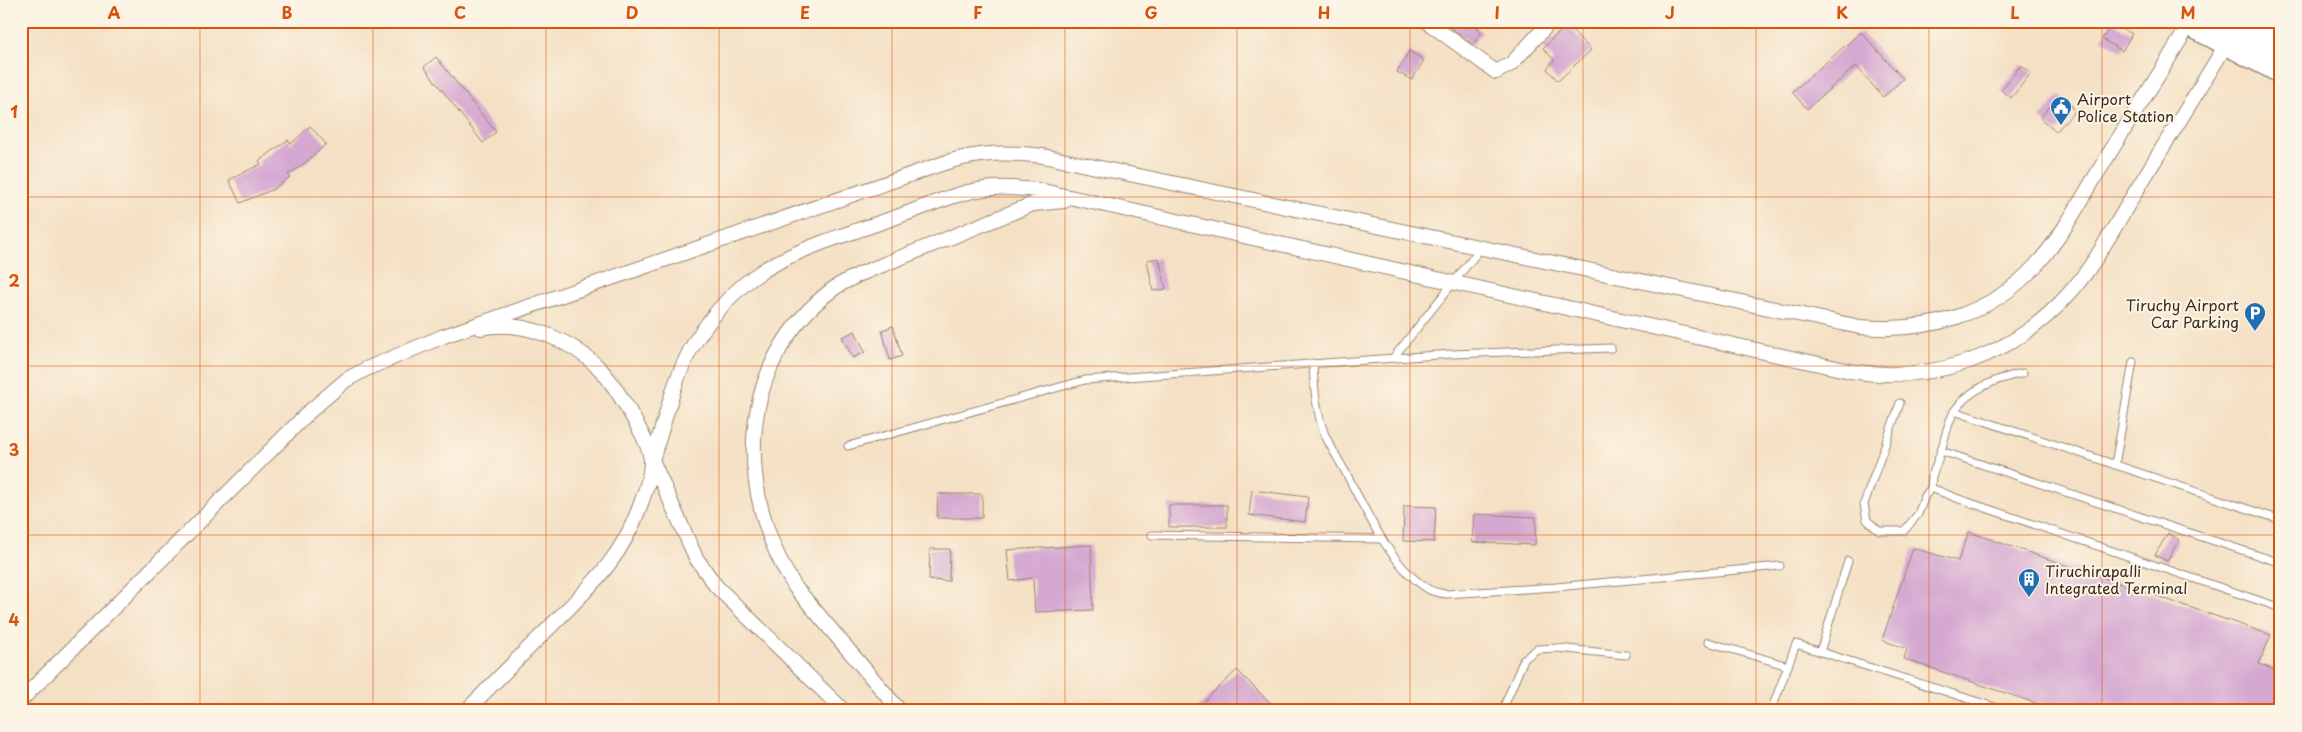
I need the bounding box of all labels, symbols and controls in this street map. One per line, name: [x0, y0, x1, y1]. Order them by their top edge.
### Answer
text: A: [108, 0, 121, 24]
text: B: [282, 0, 293, 24]
text: C: [454, 0, 466, 24]
text: D: [626, 0, 638, 24]
text: E: [800, 0, 810, 24]
text: F: [973, 0, 983, 24]
text: G: [1144, 0, 1158, 24]
text: H: [1318, 0, 1330, 24]
text: I: [1494, 0, 1500, 24]
text: J: [1665, 0, 1675, 24]
text: K: [1836, 0, 1848, 24]
text: L: [2010, 0, 2020, 24]
text: M: [2180, 0, 2196, 24]
place label: Airport Police Station: [2077, 87, 2174, 127]
public building icon: Airport Police Station: [2049, 95, 2073, 126]
text: 1: [10, 99, 18, 123]
text: 2: [8, 268, 20, 292]
place label: Tiruchy Airport Car Parking: [2126, 293, 2239, 333]
parking icon: Tiruchy Airport Car Parking: [2243, 301, 2267, 332]
text: 3: [9, 437, 19, 461]
place label: Tiruchirapalli Integrated Terminal: [2045, 559, 2187, 599]
building icon: Tiruchirapalli Integrated Terminal: [2017, 567, 2041, 598]
text: 4: [9, 607, 20, 631]

